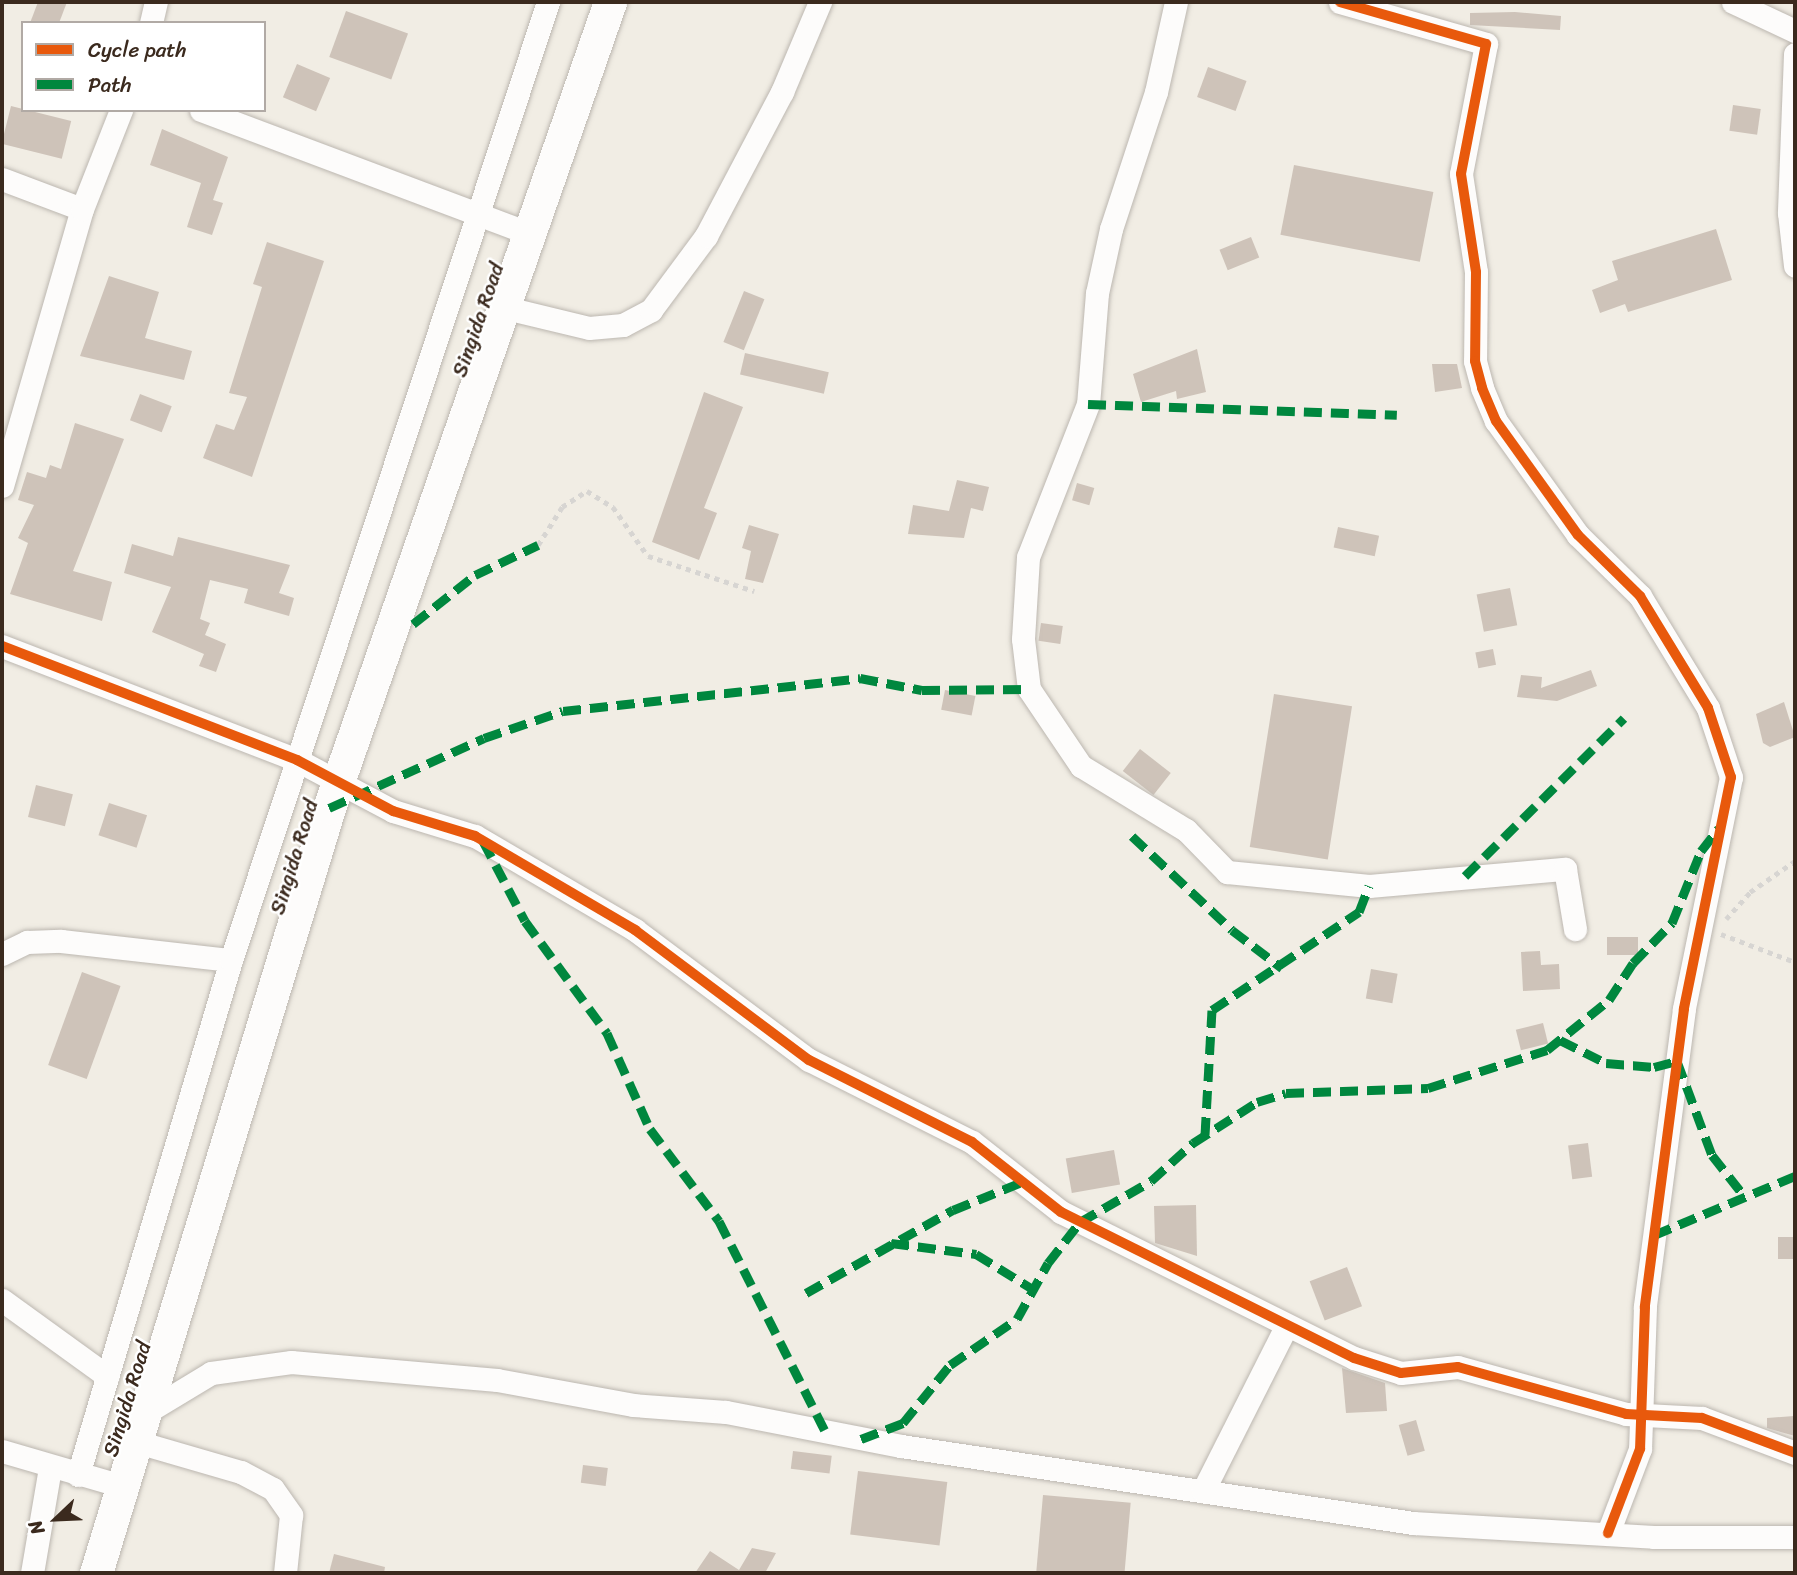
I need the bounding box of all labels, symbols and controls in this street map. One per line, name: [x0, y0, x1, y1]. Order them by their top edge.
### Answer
legend: [21, 21, 266, 112]
text: Cycle path: [88, 31, 187, 69]
text: Path: [88, 66, 131, 104]
street label: Singida Road: [447, 260, 509, 380]
street label: Singida Road: [265, 797, 323, 917]
street label: Singida Road: [98, 1339, 156, 1459]
north arrow: [21, 1484, 91, 1554]
text: N: [18, 1515, 54, 1540]

